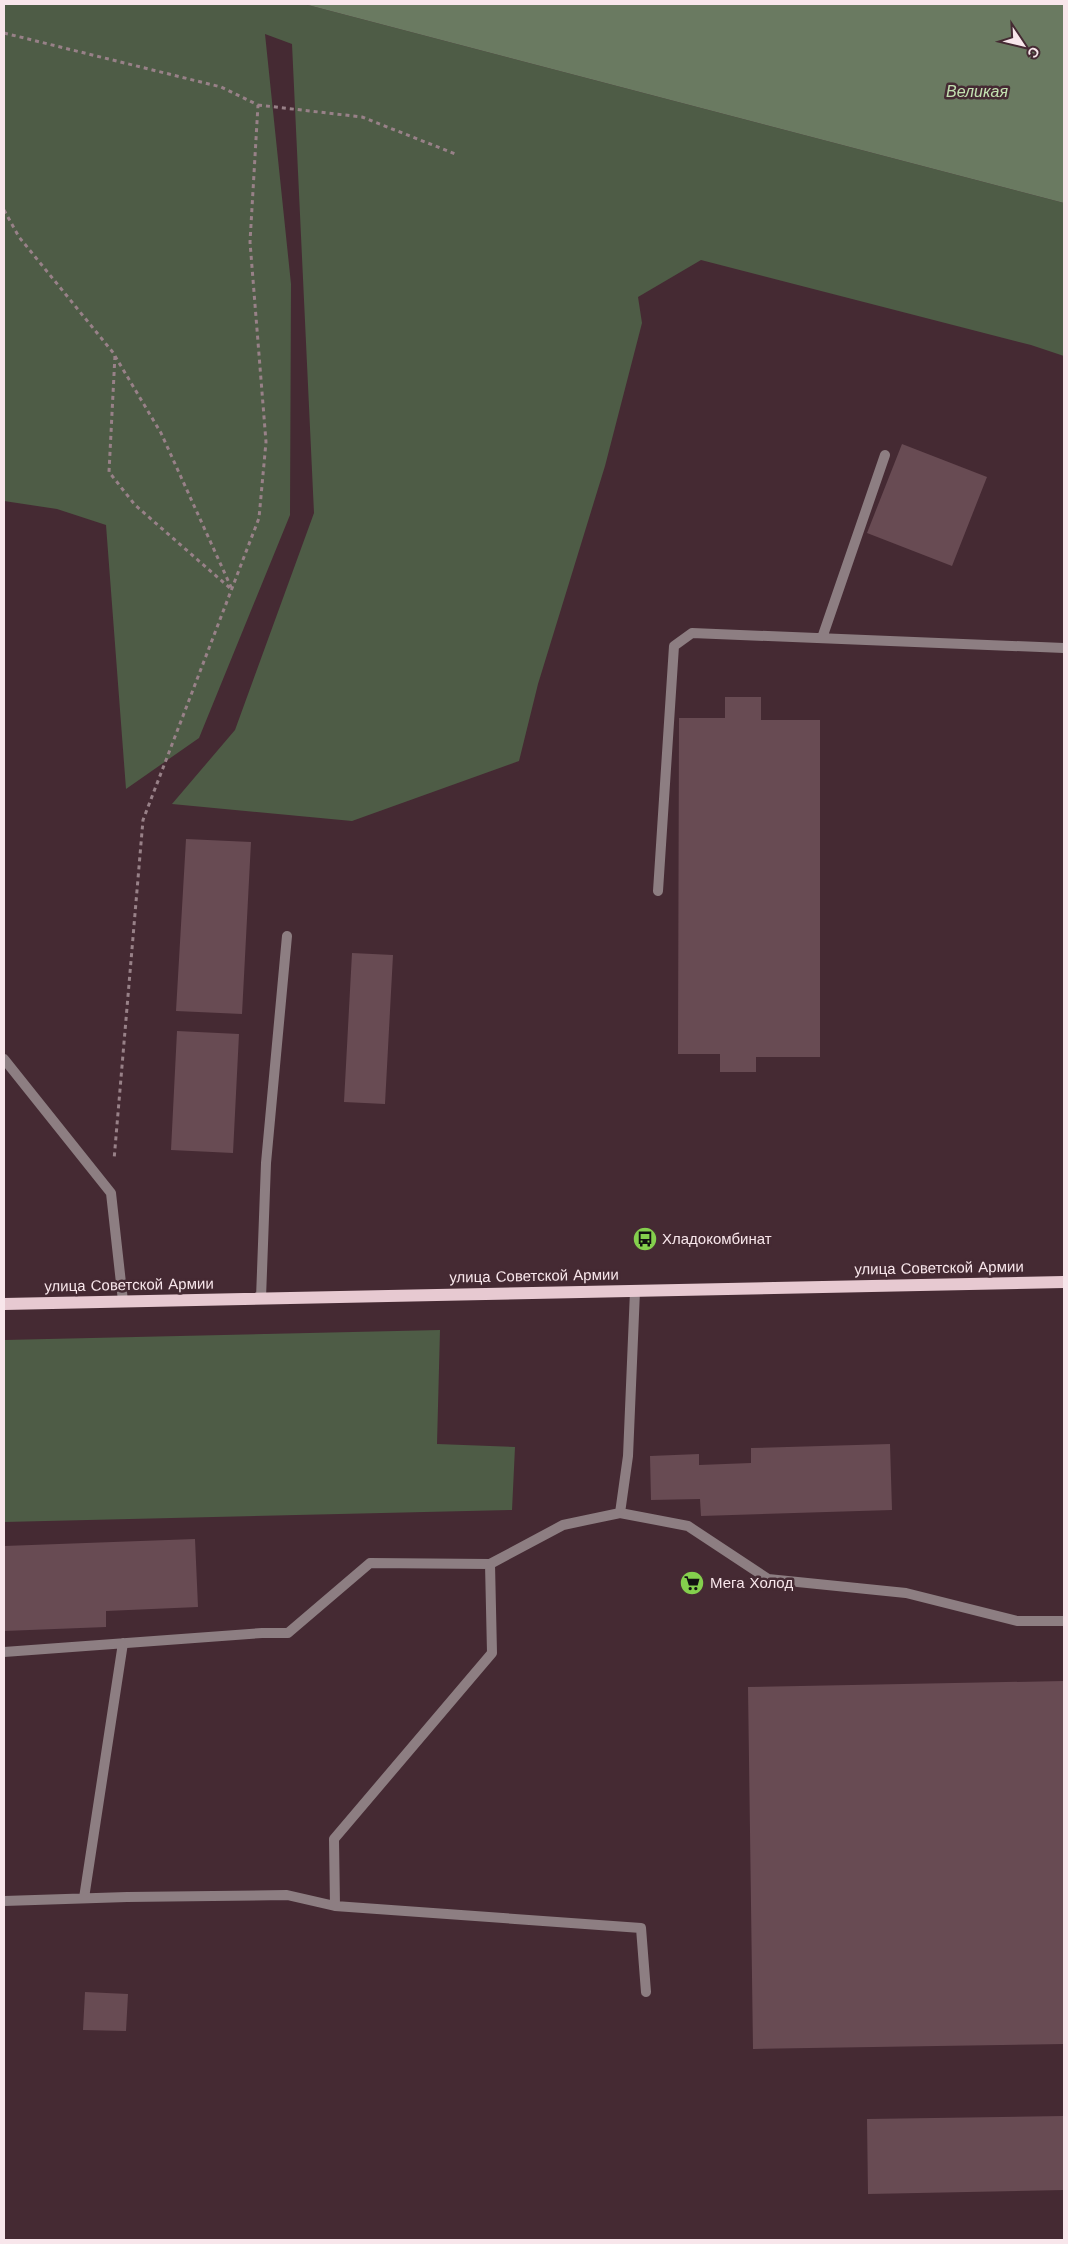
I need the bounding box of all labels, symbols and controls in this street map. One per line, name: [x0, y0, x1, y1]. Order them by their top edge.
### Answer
north arrow: [998, 20, 1048, 70]
text: С: [1024, 44, 1043, 61]
water label: Великая: [946, 82, 1008, 101]
bus stop icon: Хладокомбинат: [632, 1226, 658, 1252]
place label: Хладокомбинат: [662, 1230, 772, 1248]
street label: улица Советской Армии: [854, 1258, 1024, 1278]
street label: улица Советской Армии: [449, 1266, 619, 1286]
street label: улица Советской Армии: [44, 1275, 214, 1295]
supermarket icon: Мега Холод: [679, 1570, 705, 1596]
place label: Мега Холод: [710, 1574, 793, 1592]

